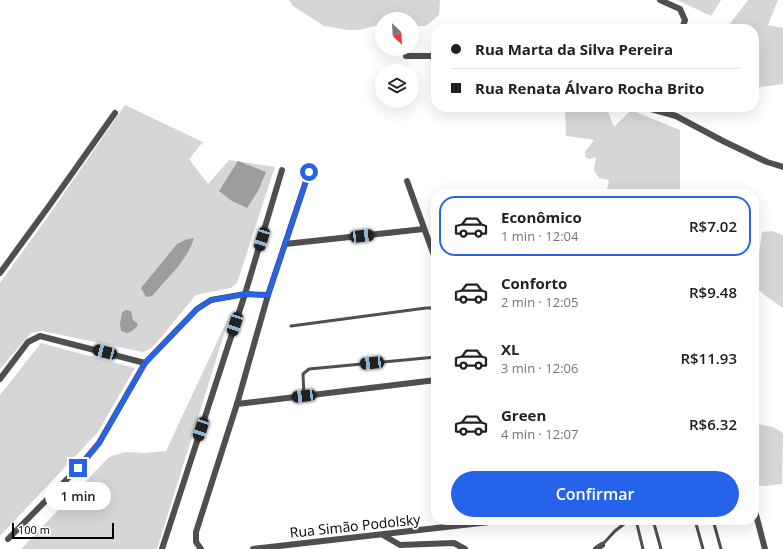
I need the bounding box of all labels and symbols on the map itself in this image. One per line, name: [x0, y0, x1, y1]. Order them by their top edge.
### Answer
north arrow: [375, 12, 419, 56]
route start: [300, 163, 318, 181]
car: [253, 226, 271, 252]
car: [349, 229, 375, 243]
car: [226, 311, 244, 337]
car: [92, 343, 118, 361]
car: [359, 356, 385, 370]
car: [291, 389, 317, 403]
car: [192, 416, 210, 442]
route end: [69, 459, 87, 477]
callout: 1 min: [45, 482, 111, 510]
street label: Rua Simão Podolsky: [289, 509, 422, 542]
scale bar: [12, 521, 114, 540]

